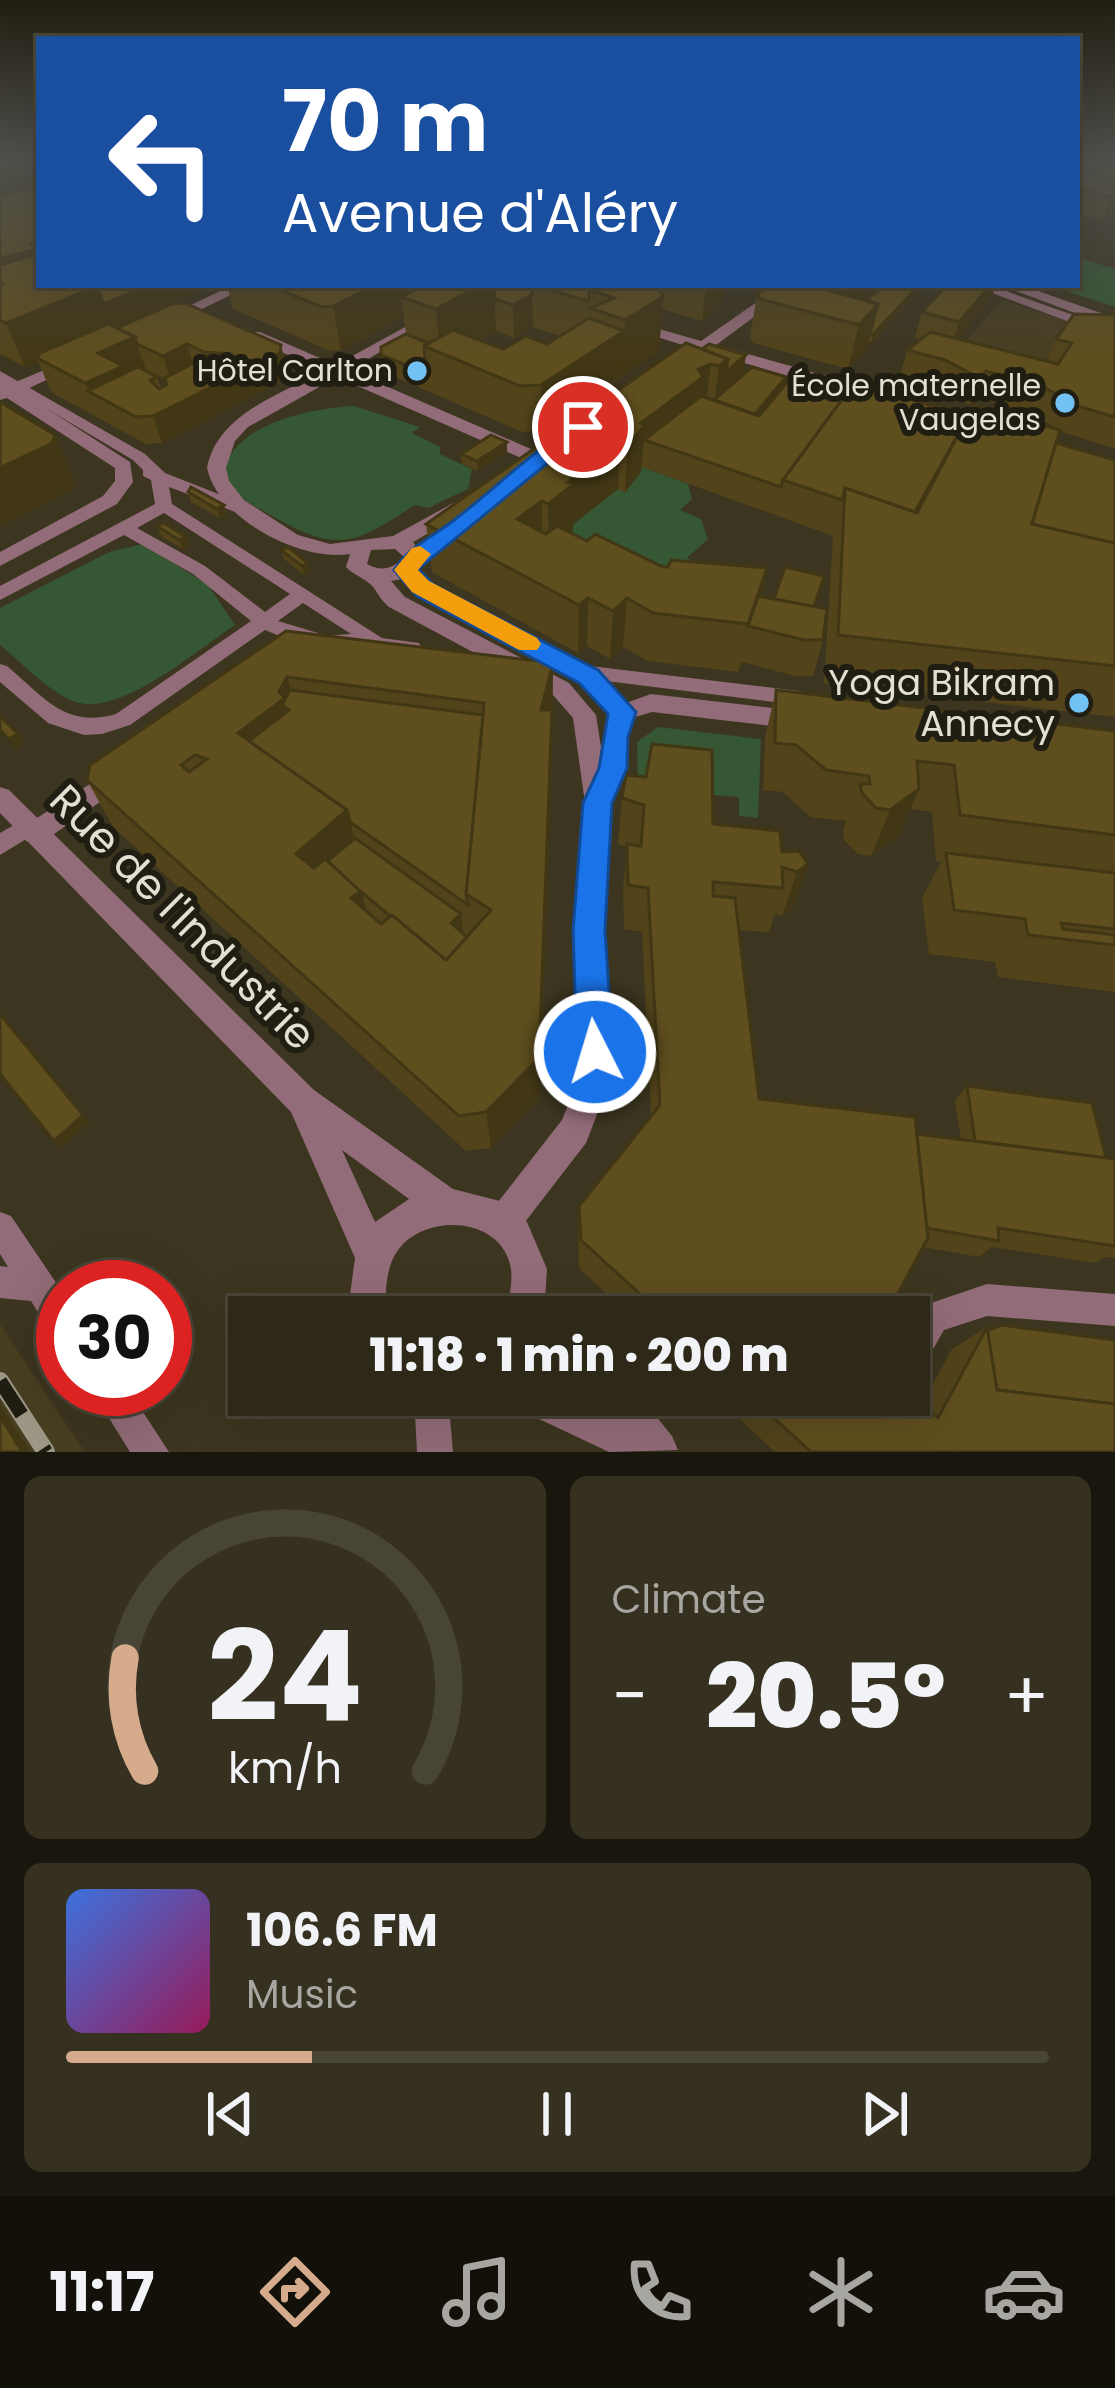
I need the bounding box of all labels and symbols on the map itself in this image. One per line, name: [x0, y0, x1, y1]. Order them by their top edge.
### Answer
place label: Hôtel Carlton: [197, 349, 393, 392]
marker: Hôtel Carlton: [404, 358, 430, 384]
place label: École maternelle Vaugelas: [791, 364, 1041, 441]
pin: [532, 376, 634, 478]
marker: École maternelle Vaugelas: [1052, 390, 1078, 416]
place label: Yoga Bikram Annecy: [828, 657, 1055, 749]
marker: Yoga Bikram Annecy: [1066, 690, 1092, 716]
street label: Rue de l'Industrie: [37, 771, 329, 1063]
position arrow: [532, 989, 658, 1115]
speed limit sign: 30: [36, 1260, 192, 1416]

